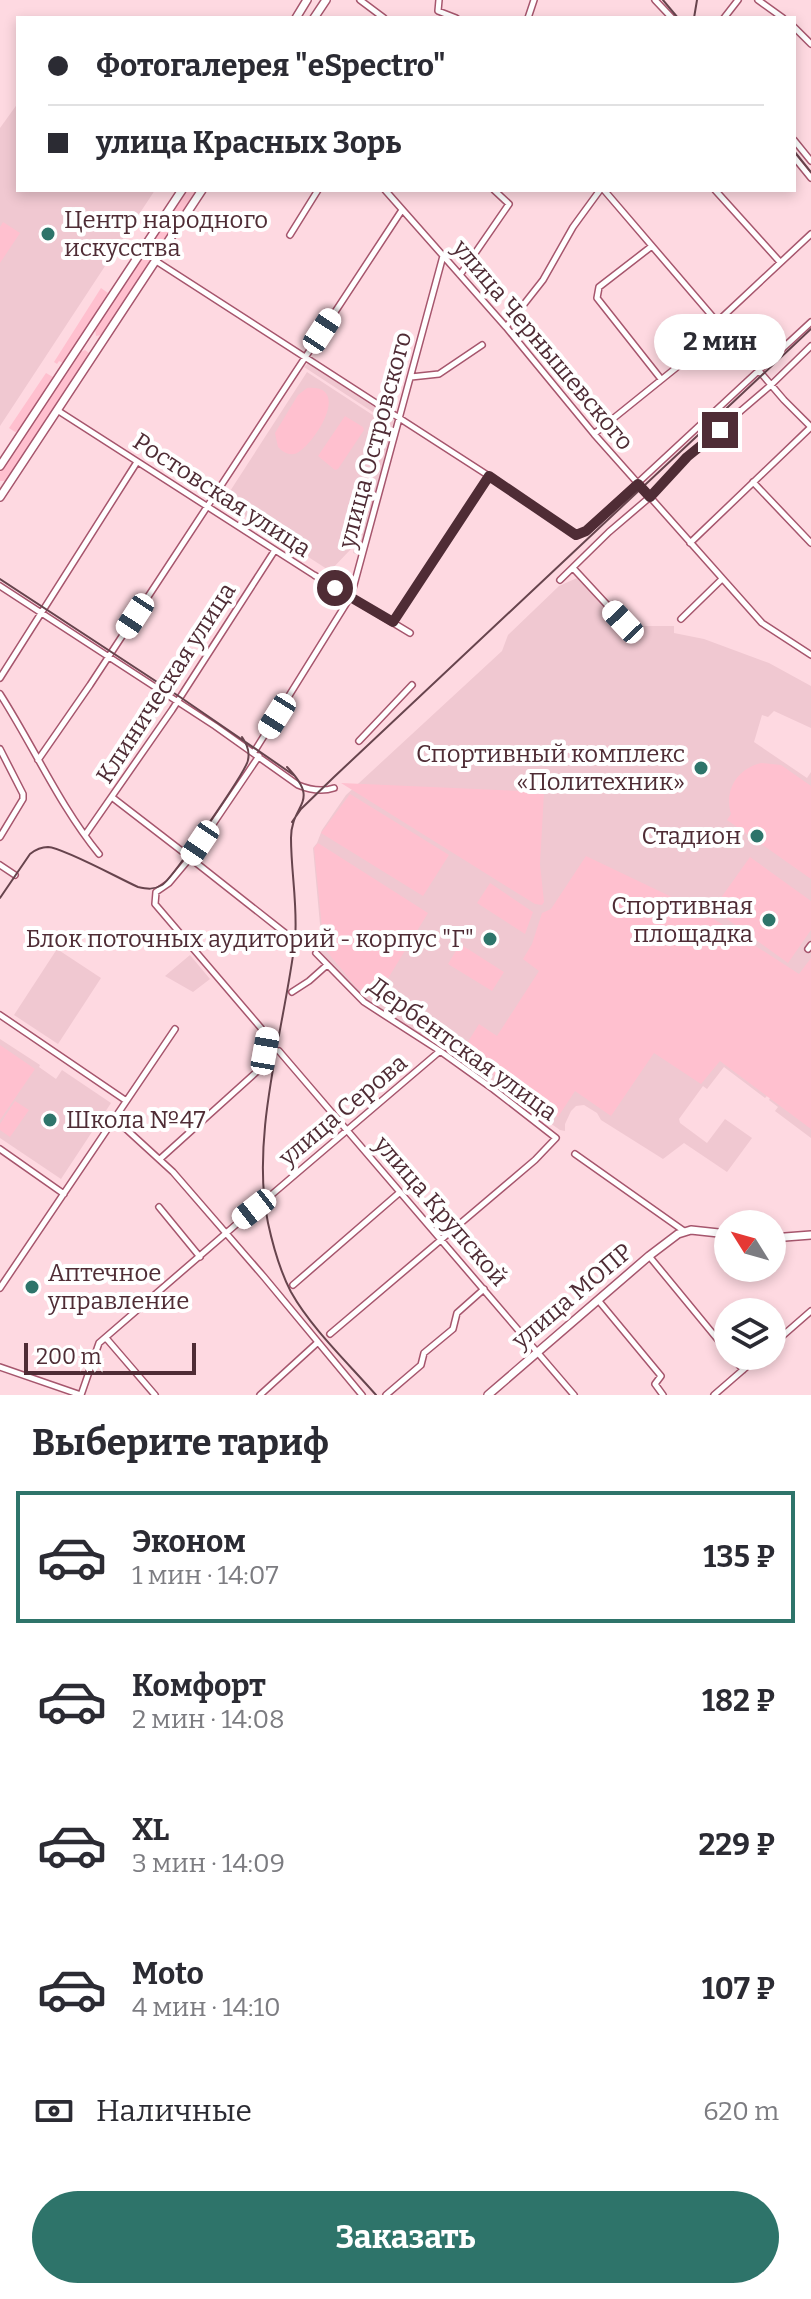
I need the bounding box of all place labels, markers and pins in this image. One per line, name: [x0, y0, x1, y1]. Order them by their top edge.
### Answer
place label: Центр народного искусства: [64, 206, 268, 262]
marker: Центр народного искусства: [39, 225, 57, 243]
place label: Спортивный комплекс «Политехник»: [416, 740, 685, 796]
marker: Спортивный комплекс «Политехник»: [692, 759, 710, 777]
place label: Стадион: [641, 822, 741, 850]
marker: Стадион: [748, 827, 766, 845]
place label: Спортивная площадка: [611, 892, 753, 948]
marker: Спортивная площадка: [760, 911, 778, 929]
place label: Блок поточных аудиторий - корпус "Г": [26, 925, 474, 953]
marker: Блок поточных аудиторий - корпус "Г": [481, 930, 499, 948]
place label: Школа №47: [66, 1106, 206, 1134]
marker: Школа №47: [41, 1111, 59, 1129]
place label: Аптечное управление: [47, 1259, 189, 1315]
marker: Аптечное управление: [23, 1278, 41, 1296]

